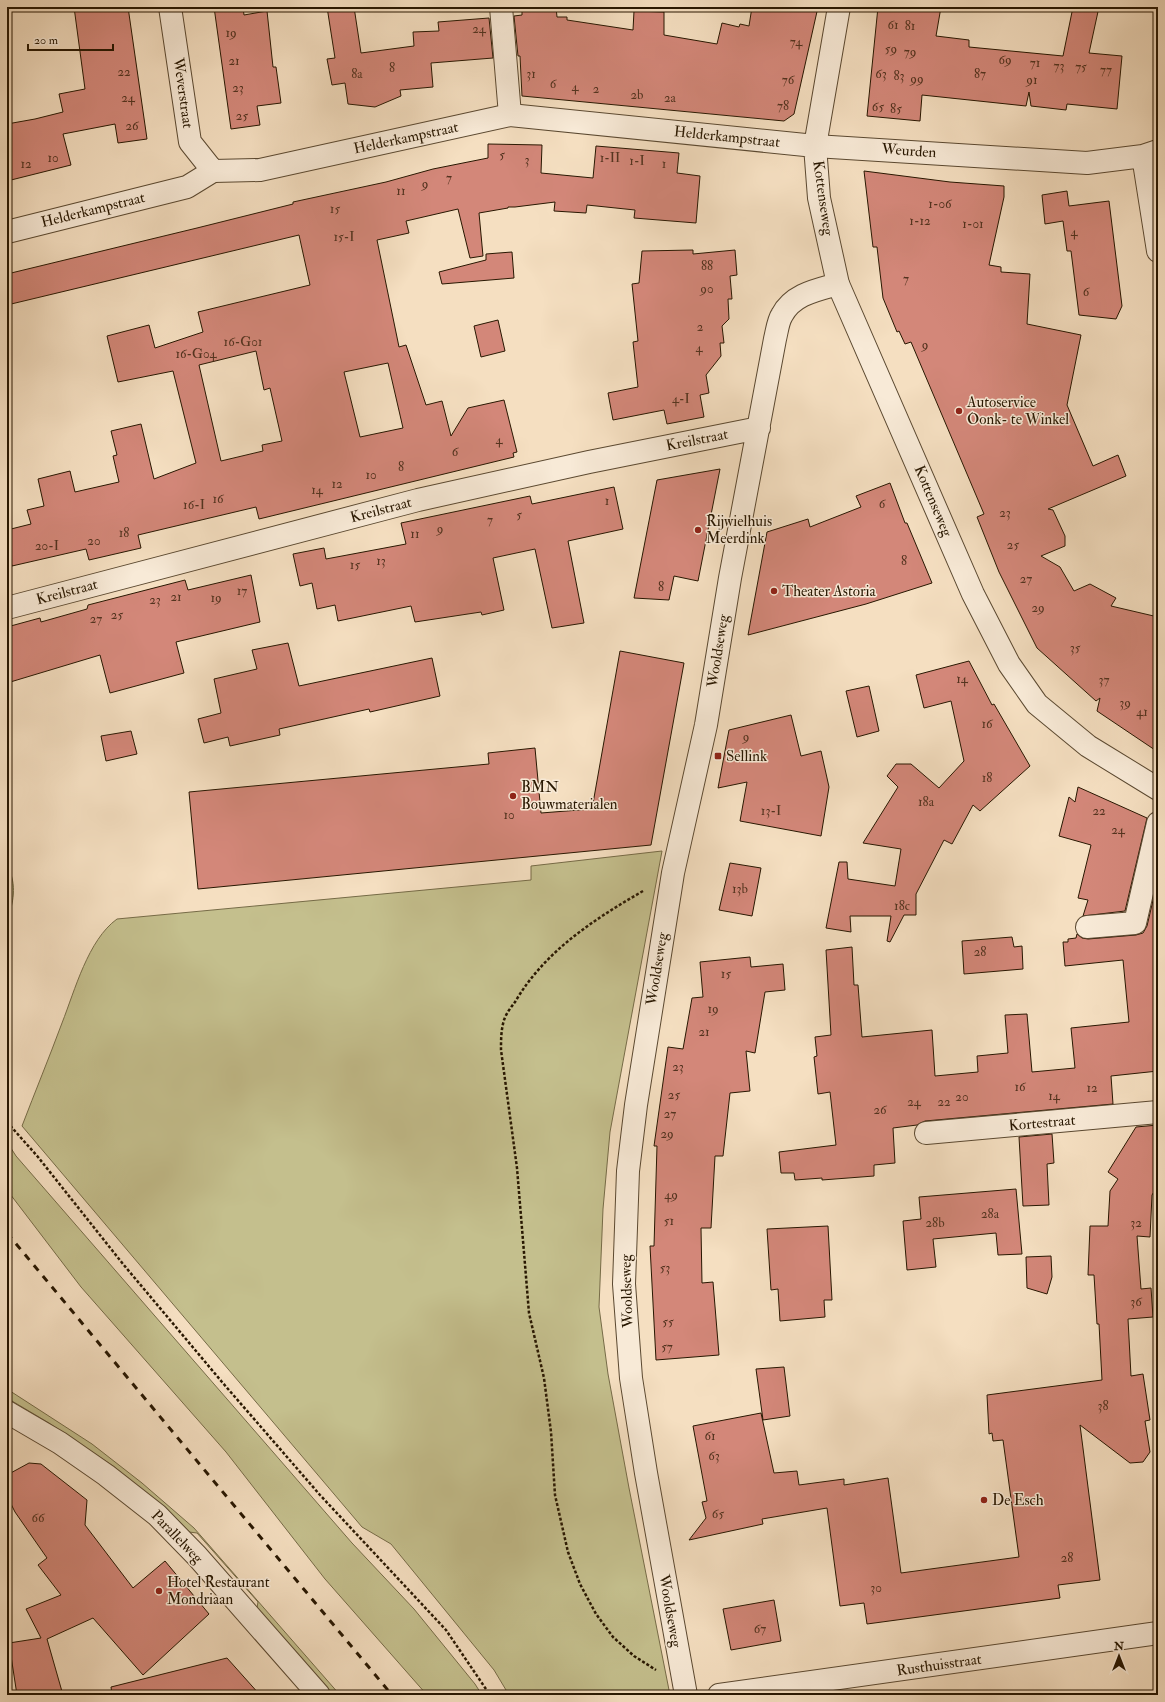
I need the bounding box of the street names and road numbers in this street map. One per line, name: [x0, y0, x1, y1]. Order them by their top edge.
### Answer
street label: Weverstraat: [169, 55, 197, 130]
street label: Helderkampstraat: [352, 118, 460, 159]
street label: Helderkampstraat: [673, 122, 781, 153]
street label: Weurden: [880, 140, 937, 162]
street label: Kottenseweg: [808, 159, 838, 237]
street label: Helderkampstraat: [39, 188, 147, 233]
street label: Kreilstraat: [664, 425, 730, 455]
street label: Kottenseweg: [910, 463, 957, 540]
street label: Kreilstraat: [348, 493, 414, 527]
street label: Kreilstraat: [34, 575, 100, 609]
street label: Wooldseweg: [703, 613, 733, 690]
street label: Wooldseweg: [642, 931, 672, 1008]
street label: Kortestraat: [1008, 1111, 1076, 1135]
street label: Wooldseweg: [616, 1253, 638, 1329]
street label: Parallelweg: [147, 1506, 207, 1568]
street label: Wooldseweg: [654, 1572, 686, 1650]
street label: Rusthuisstraat: [895, 1650, 983, 1680]

